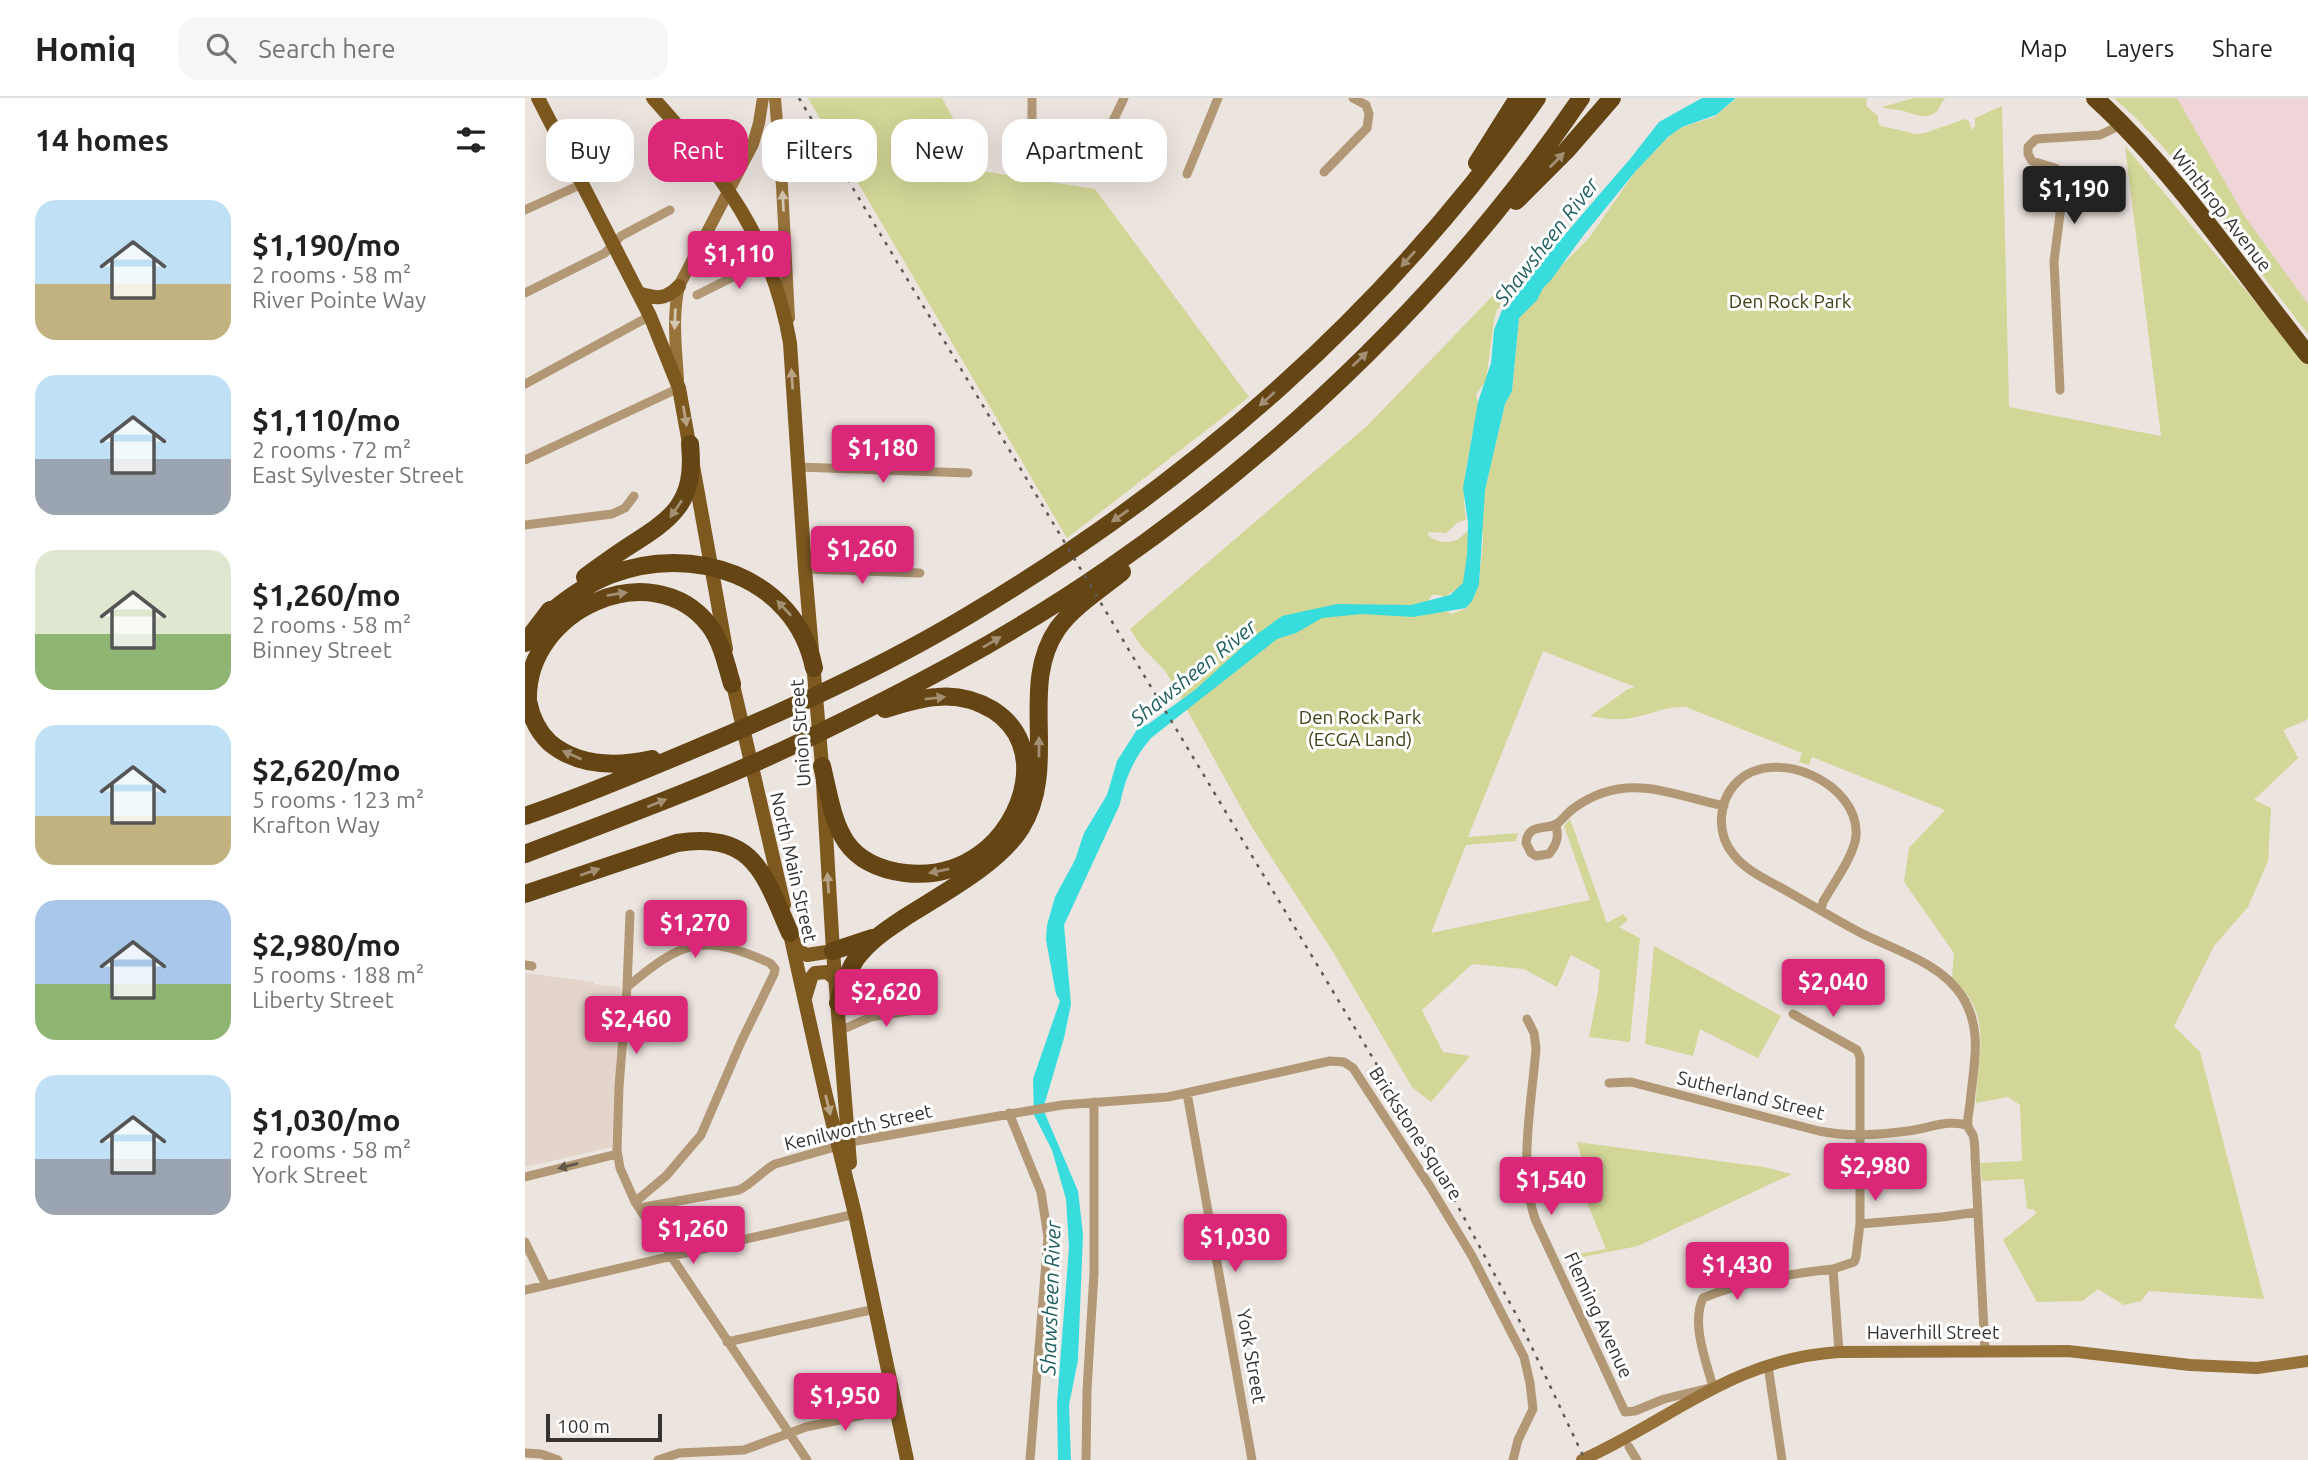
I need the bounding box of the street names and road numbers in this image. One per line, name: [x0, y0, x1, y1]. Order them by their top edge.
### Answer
street label: Winthrop Avenue: [2167, 144, 2277, 276]
street label: Union Street: [785, 678, 815, 788]
street label: North Main Street: [766, 790, 822, 945]
street label: Brickstone Square: [1365, 1062, 1467, 1204]
street label: Sutherland Street: [1675, 1066, 1827, 1124]
street label: Kenilworth Street: [782, 1099, 935, 1155]
street label: Fleming Avenue: [1560, 1248, 1638, 1382]
street label: York Street: [1233, 1307, 1271, 1405]
street label: Haverhill Street: [1867, 1321, 2000, 1343]

